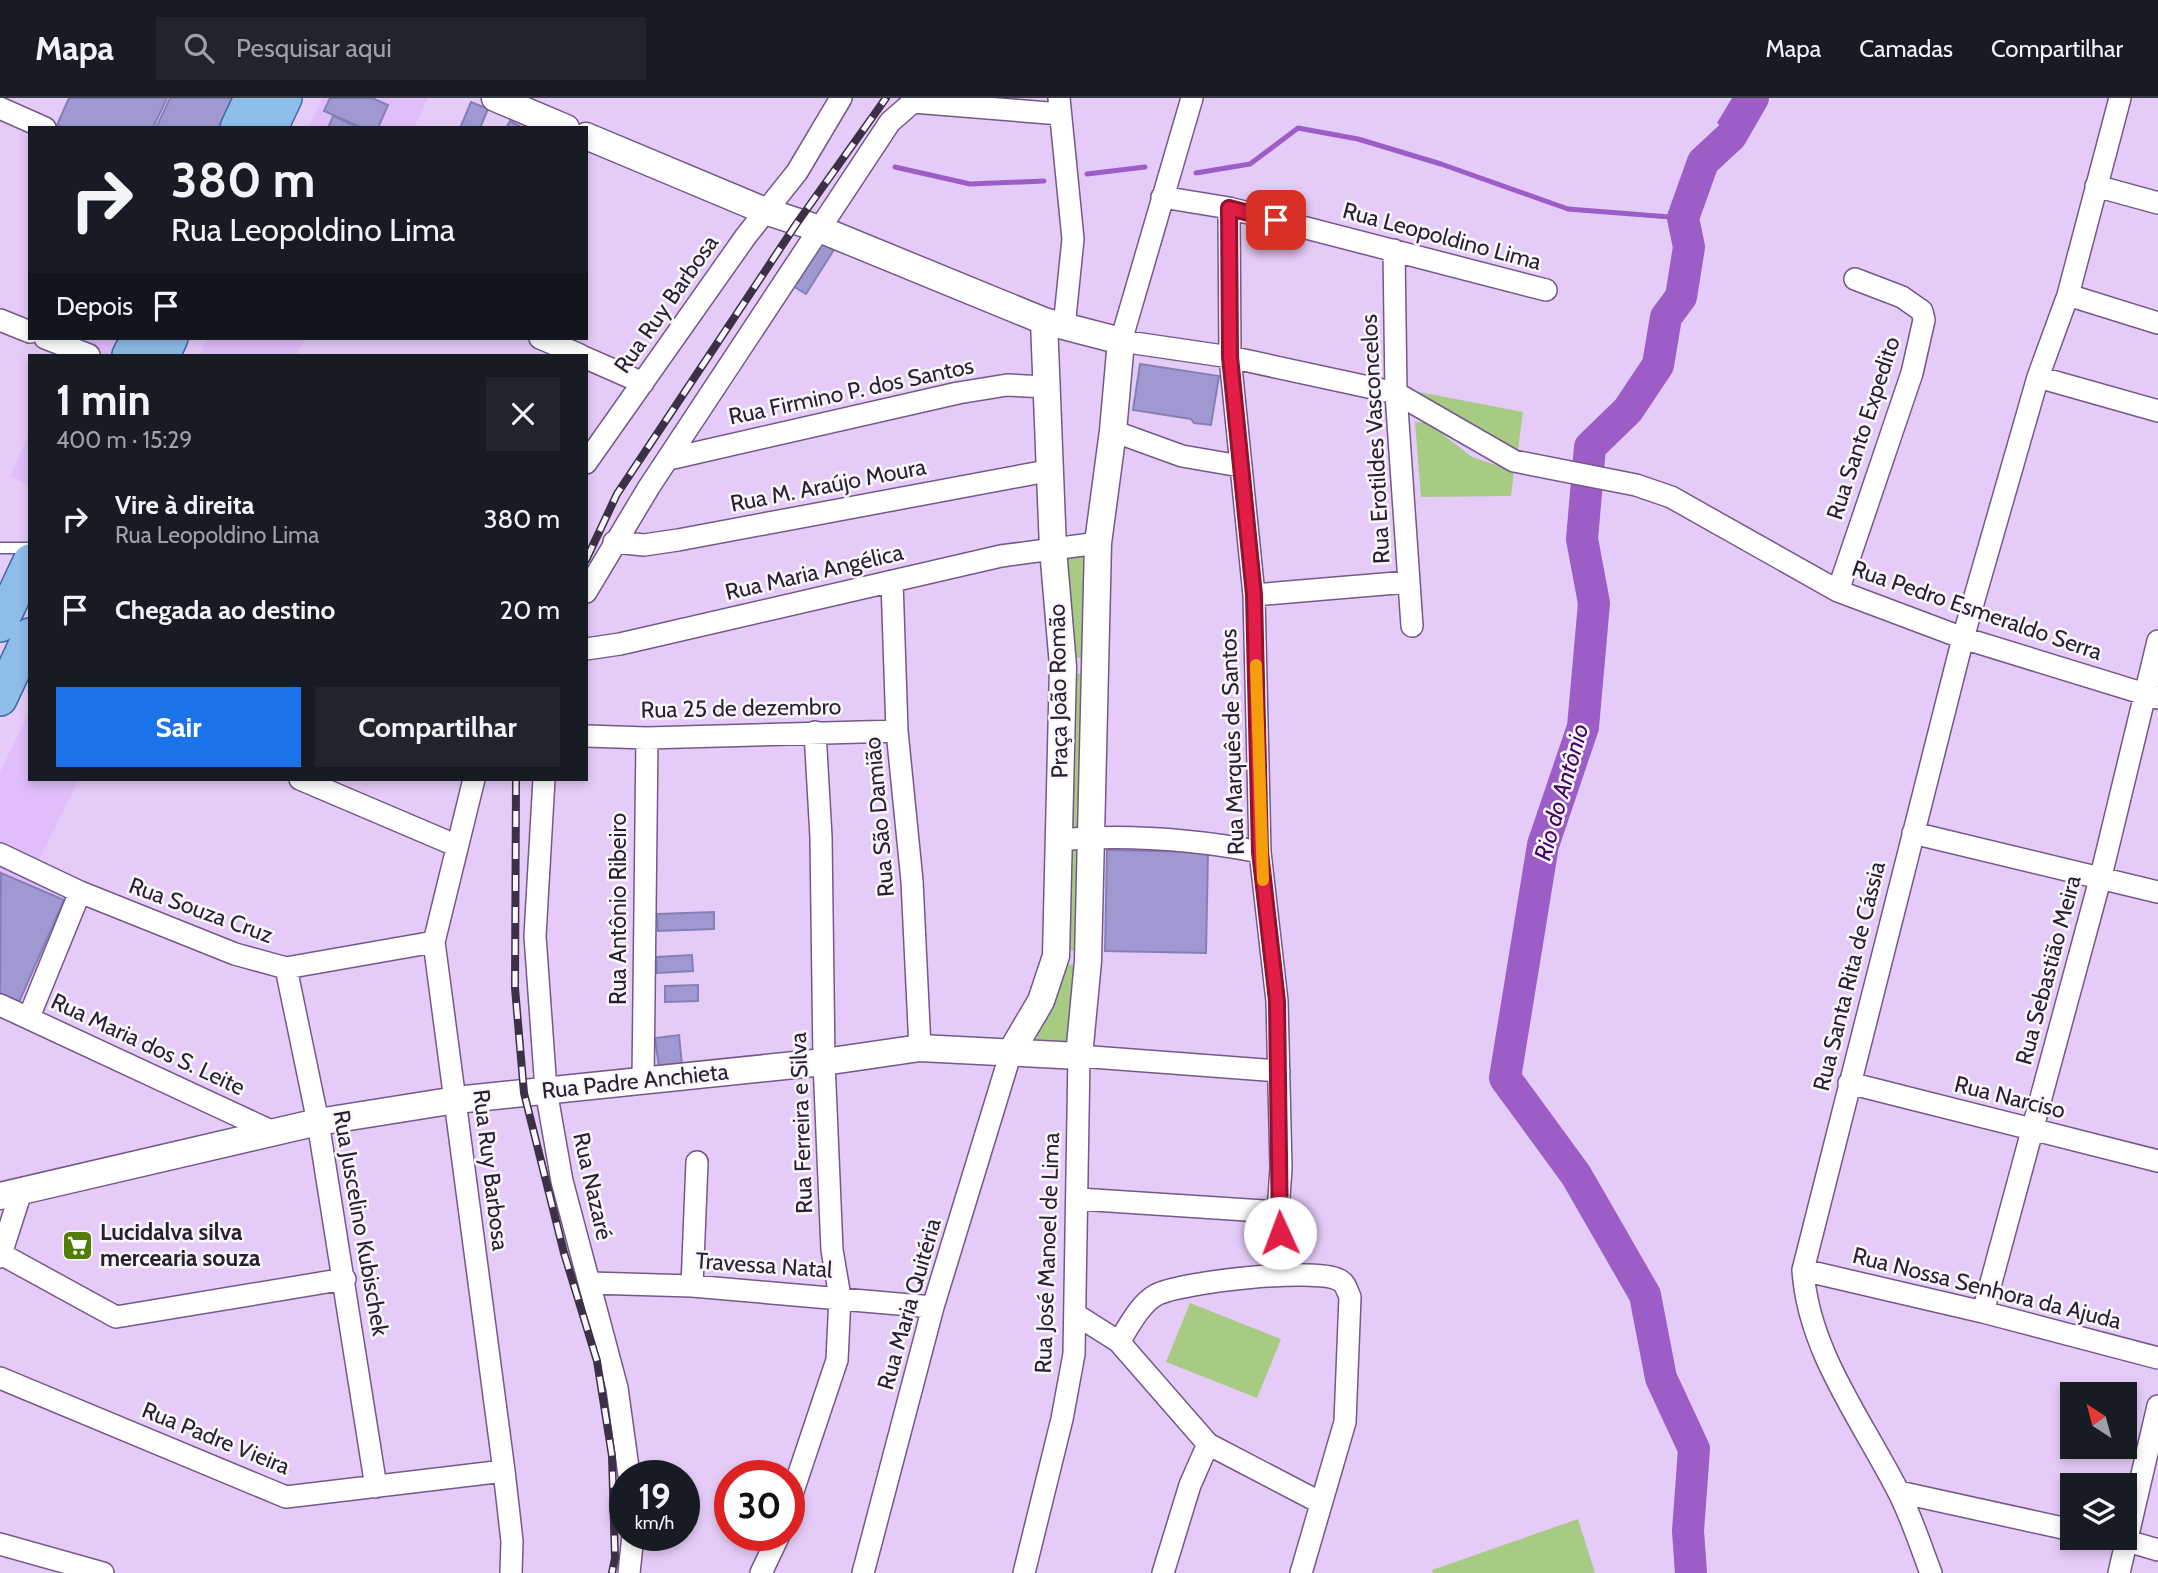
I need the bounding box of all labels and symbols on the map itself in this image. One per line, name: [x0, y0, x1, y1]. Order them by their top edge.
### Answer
pin: [1246, 190, 1306, 250]
street label: Rua Leopoldino Lima: [1340, 196, 1544, 276]
street label: Rua Ruy Barbosa: [608, 229, 724, 379]
street label: Rua Erotildes Vasconcelos: [1354, 313, 1396, 565]
street label: Rua Santo Expedito: [1820, 333, 1906, 523]
street label: Rua Firmino P. dos Santos: [726, 351, 976, 431]
street label: Rua M. Araújo Moura: [728, 452, 928, 518]
street label: Rua Maria Angélica: [722, 538, 906, 606]
street label: Rua Pedro Esmeraldo Serra: [1848, 554, 2106, 666]
street label: Praça João Romão: [1042, 603, 1074, 779]
street label: Rua Marquês de Santos: [1214, 628, 1250, 856]
street label: Rua 25 de dezembro: [640, 692, 842, 724]
water label: Rio do Antônio: [1528, 720, 1594, 864]
street label: Rua São Damião: [858, 736, 900, 898]
street label: Rua Antônio Ribeiro: [604, 813, 632, 1005]
street label: Rua Santa Rita de Cássia: [1807, 858, 1891, 1094]
street label: Rua Souza Cruz: [125, 871, 277, 949]
street label: Rua Sebastião Meira: [2009, 872, 2087, 1068]
street label: Rua Maria dos S. Leite: [47, 987, 250, 1101]
street label: Rua Ferreira e Silva: [784, 1032, 818, 1214]
street label: Rua Padre Anchieta: [540, 1057, 730, 1105]
street label: Rua Narciso: [1952, 1070, 2068, 1124]
street label: Rua Ruy Barbosa: [467, 1088, 515, 1252]
street label: Rua Juscelino Kubischek: [327, 1108, 395, 1339]
street label: Rua Nazaré: [567, 1130, 619, 1243]
street label: Rua José Manoel de Lima: [1029, 1132, 1065, 1374]
position arrow: [1243, 1196, 1317, 1270]
street label: Rua Maria Quitéria: [871, 1215, 947, 1393]
place label: Lucidalva silva mercearia souza: [100, 1218, 261, 1272]
supermarket icon: Lucidalva silva mercearia souza: [60, 1228, 94, 1262]
street label: Rua Nossa Senhora da Ajuda: [1850, 1241, 2124, 1335]
street label: Travessa Natal: [695, 1246, 834, 1284]
north arrow: [2060, 1382, 2137, 1460]
street label: Rua Padre Vieira: [138, 1396, 294, 1480]
speed limit sign: 30: [714, 1460, 805, 1551]

